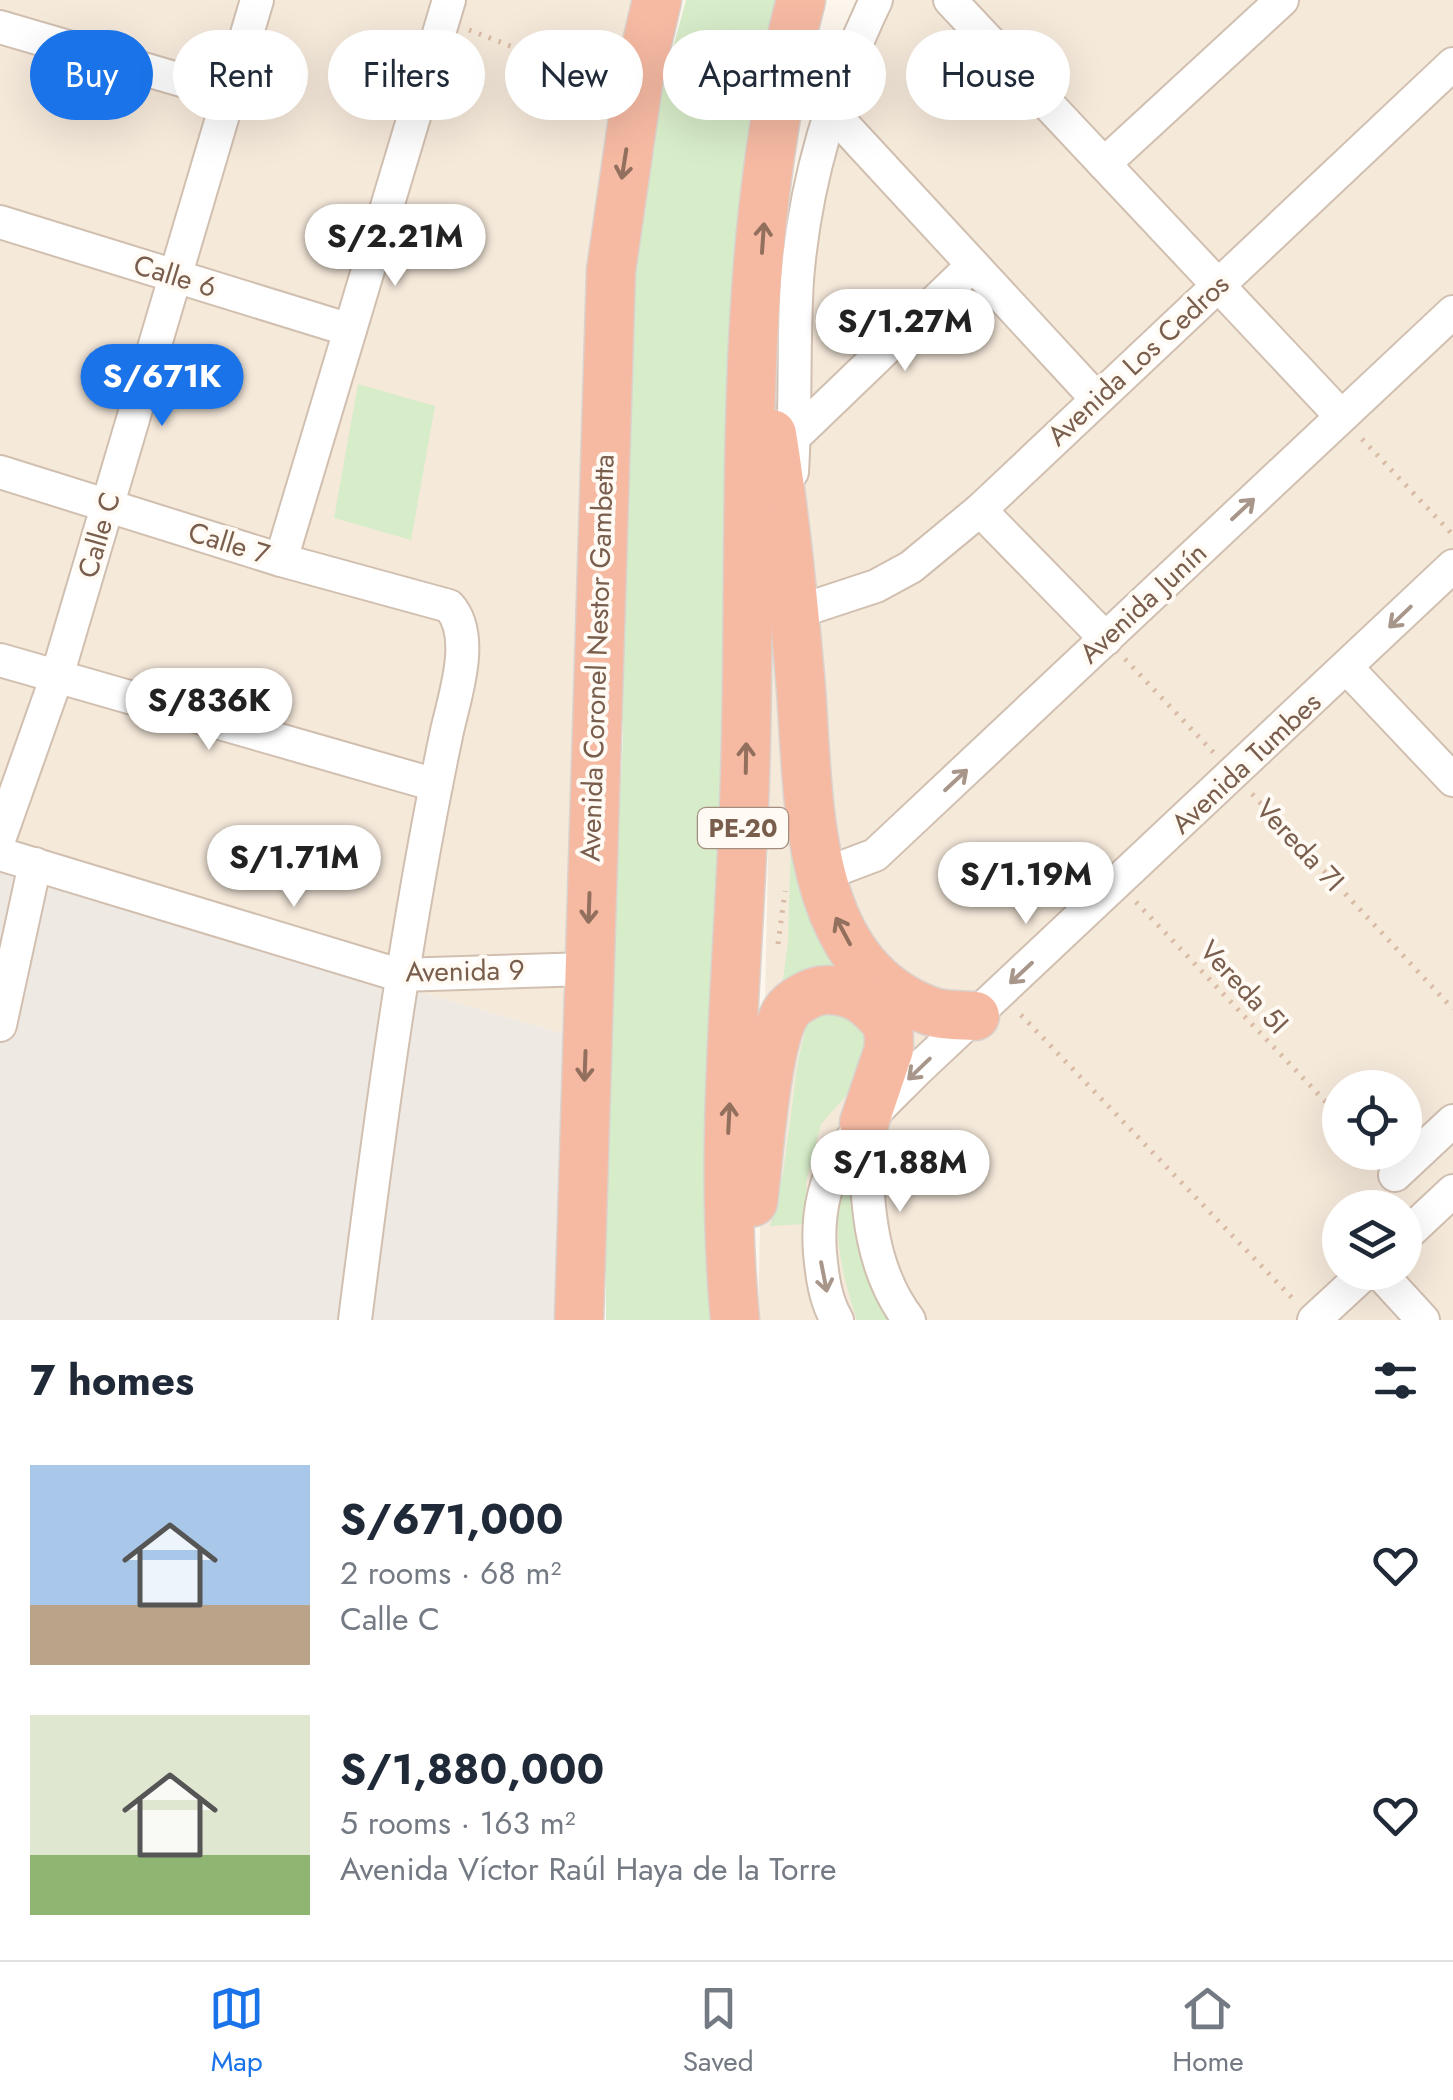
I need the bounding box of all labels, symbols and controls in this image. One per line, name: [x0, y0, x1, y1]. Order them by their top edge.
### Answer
chip: Buy: [30, 30, 153, 120]
chip: Rent: [173, 30, 308, 120]
chip: Filters: [328, 30, 485, 120]
chip: New: [505, 30, 643, 120]
chip: Apartment: [663, 30, 886, 120]
chip: House: [906, 30, 1070, 120]
one-way arrow: [614, 147, 633, 180]
pin: S/2.21M: [303, 204, 487, 289]
text: S/2.21M: [327, 213, 463, 259]
one-way arrow: [754, 222, 773, 254]
street label: Calle 6: [129, 244, 221, 308]
street label: Avenida Los Cedros: [1038, 264, 1238, 456]
pin: S/1.27M: [813, 289, 997, 374]
text: S/1.27M: [838, 298, 972, 344]
pin: S/671K: [81, 344, 243, 429]
text: S/671K: [103, 353, 221, 399]
street label: Avenida Coronel Nestor Gambetta: [569, 453, 625, 863]
street label: Calle C: [67, 487, 131, 583]
one-way arrow: [1231, 497, 1255, 521]
street label: Calle 7: [183, 511, 275, 575]
street label: Avenida Junín: [1070, 533, 1216, 673]
one-way arrow: [1388, 605, 1413, 628]
pin: S/836K: [128, 668, 290, 753]
text: S/836K: [147, 677, 271, 723]
street label: Avenida Tumbes: [1162, 682, 1330, 844]
one-way arrow: [736, 743, 755, 775]
one-way arrow: [943, 769, 968, 792]
street label: Vereda 7I: [1246, 789, 1354, 901]
road number: PE-20: [698, 808, 788, 848]
pin: S/1.71M: [202, 825, 386, 910]
text: S/1.71M: [229, 834, 359, 880]
pin: S/1.19M: [934, 842, 1118, 927]
text: S/1.19M: [960, 851, 1092, 897]
one-way arrow: [580, 891, 599, 924]
one-way arrow: [833, 916, 852, 946]
street label: Vereda 5I: [1190, 931, 1298, 1043]
street label: Avenida 9: [405, 949, 525, 993]
one-way arrow: [1009, 962, 1034, 985]
one-way arrow: [575, 1050, 594, 1082]
one-way arrow: [907, 1057, 931, 1081]
map controls: [1322, 1070, 1422, 1290]
button: locate: [1322, 1070, 1422, 1170]
one-way arrow: [720, 1102, 739, 1134]
pin: S/1.88M: [808, 1130, 992, 1215]
text: S/1.88M: [833, 1139, 967, 1185]
button: layers: [1322, 1190, 1422, 1290]
one-way arrow: [815, 1260, 834, 1292]
text: 7 homes: [30, 1350, 194, 1411]
icon: filters: [1368, 1353, 1423, 1408]
text: S/671,000: [340, 1489, 564, 1550]
icon: home: [110, 1505, 230, 1625]
icon: heart: [1368, 1538, 1423, 1593]
text: 2 rooms · 68 m²: [340, 1550, 561, 1596]
text: Calle C: [340, 1596, 440, 1642]
text: S/1,880,000: [340, 1739, 604, 1800]
icon: home: [110, 1755, 230, 1875]
icon: heart: [1368, 1788, 1423, 1843]
text: 5 rooms · 163 m²: [340, 1800, 576, 1846]
text: Avenida Víctor Raúl Haya de la Torre: [340, 1846, 836, 1892]
tab: Map: [209, 1981, 264, 2082]
tab: Saved: [683, 1981, 754, 2082]
tab: Home: [1172, 1981, 1244, 2082]

